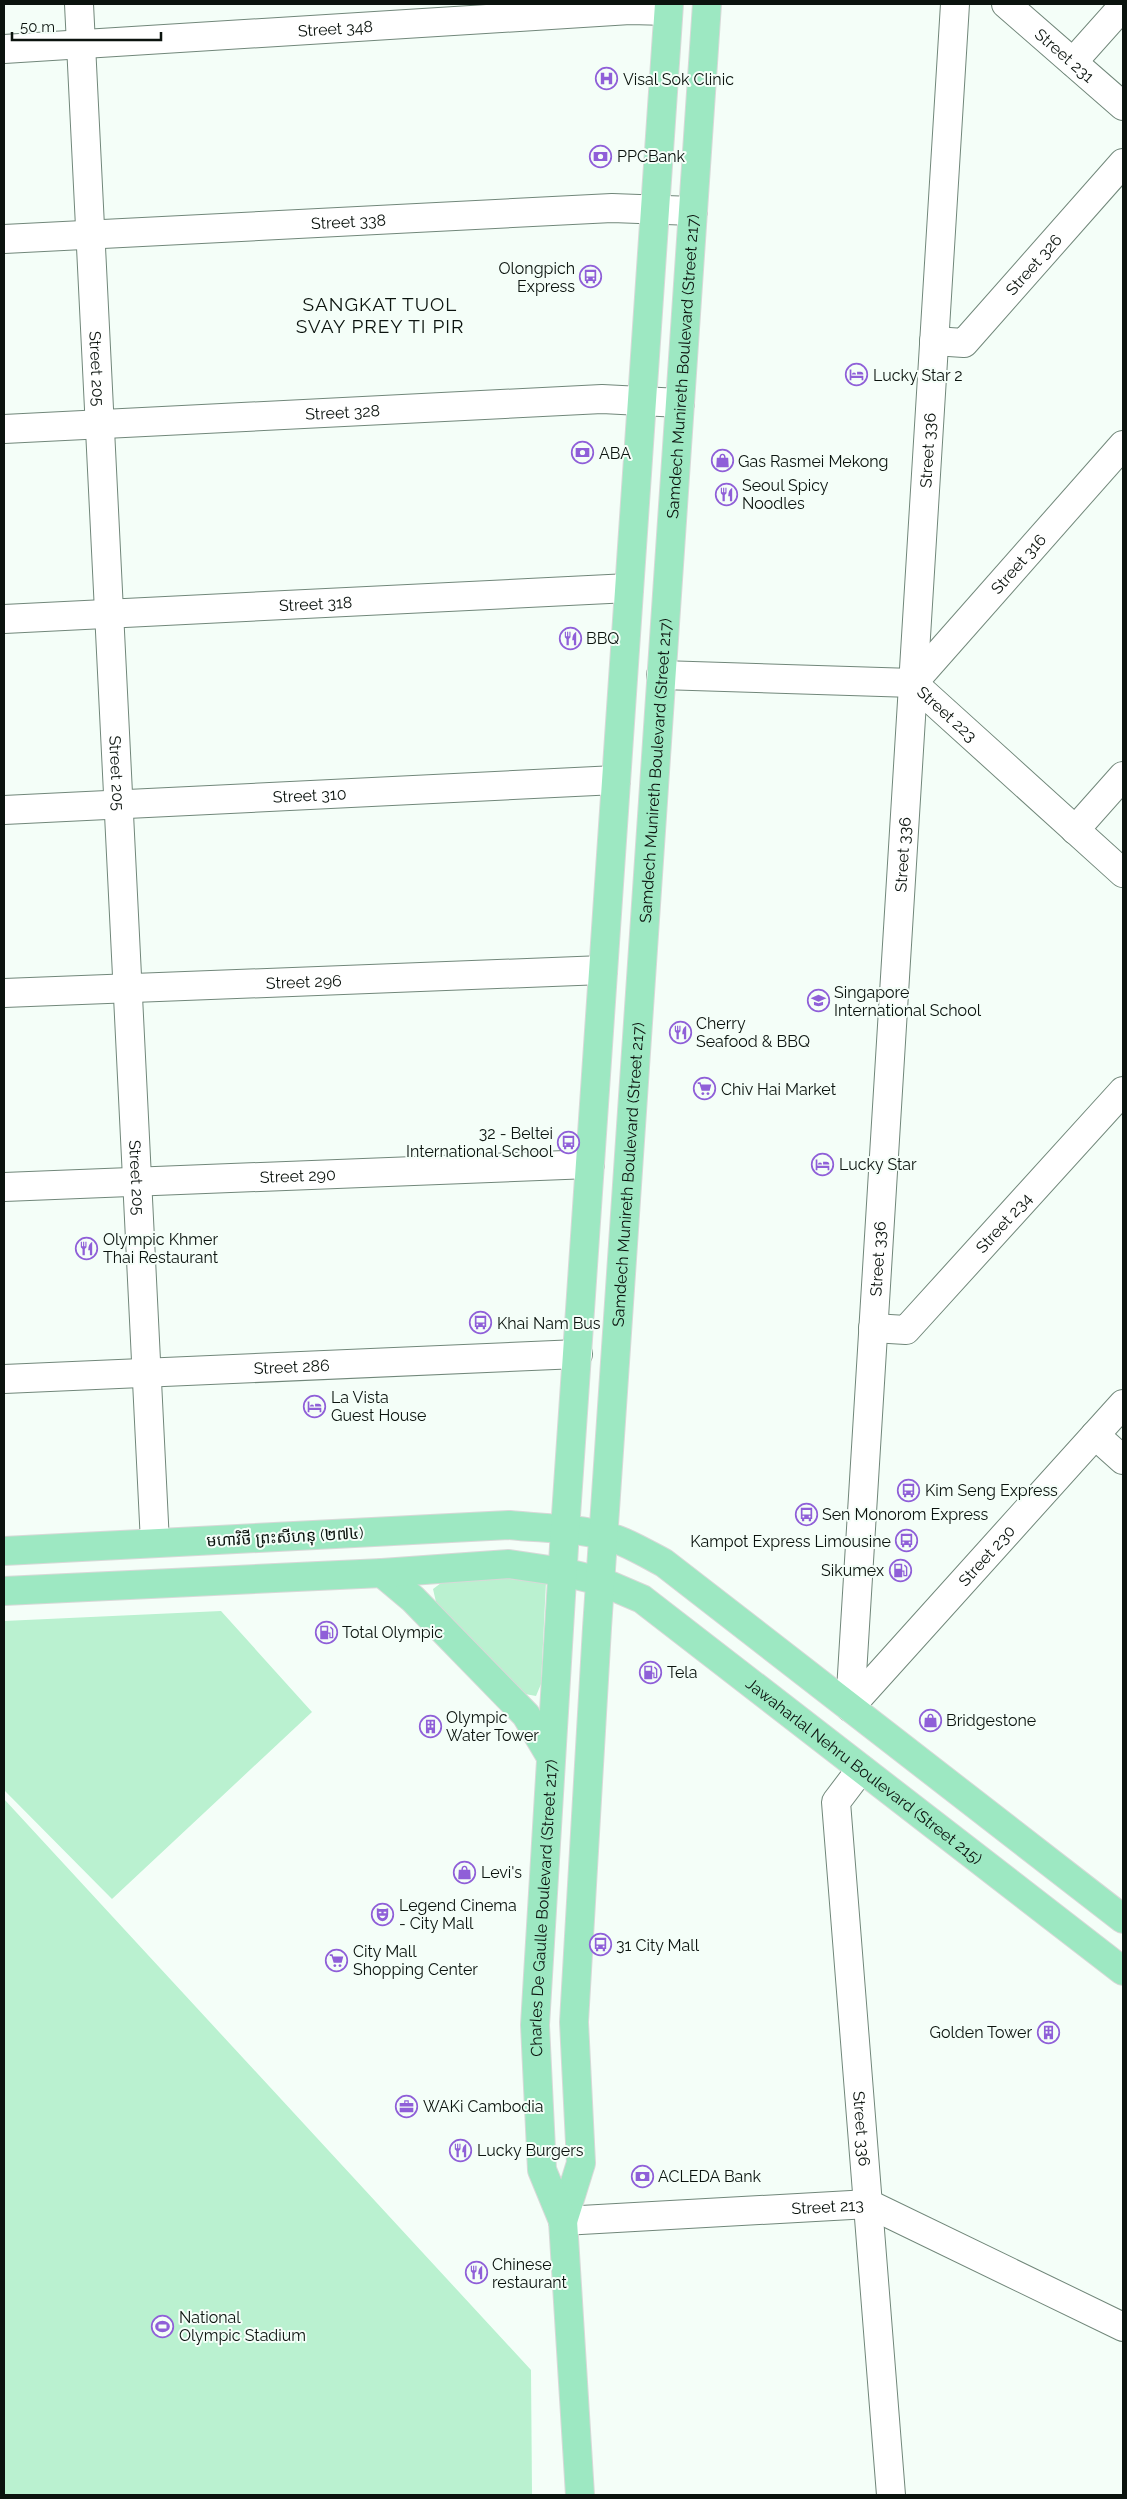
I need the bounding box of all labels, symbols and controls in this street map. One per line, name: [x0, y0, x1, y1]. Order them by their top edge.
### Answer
scale bar: [12, 10, 161, 42]
street label: Street 348: [297, 17, 374, 40]
text: 50 m: [20, 18, 55, 36]
street label: Street 231: [1031, 24, 1098, 86]
hospital icon: Visal Sok Clinic: [595, 67, 619, 91]
place label: Visal Sok Clinic: [623, 70, 734, 89]
bank icon: PPCBank: [589, 144, 613, 168]
place label: PPCBank: [617, 147, 686, 166]
street label: Street 338: [311, 210, 387, 233]
street label: Samdech Munireth Boulevard (Street 217): [663, 214, 702, 519]
street label: Street 326: [1002, 230, 1065, 299]
place label: Olongpich Express: [498, 259, 575, 296]
bus stop icon: Olongpich Express: [579, 265, 603, 289]
district label: SANGKAT TUOL SVAY PREY TI PIR: [296, 293, 464, 337]
street label: Street 205: [86, 330, 108, 407]
hotel icon: Lucky Star 2: [845, 363, 869, 387]
place label: Lucky Star 2: [873, 366, 963, 385]
street label: Street 328: [305, 401, 380, 423]
street label: Street 336: [916, 412, 939, 489]
bank icon: ABA: [571, 441, 595, 465]
place label: ABA: [599, 444, 631, 463]
shop icon: Gas Rasmei Mekong: [710, 449, 734, 473]
place label: Gas Rasmei Mekong: [738, 452, 889, 471]
place label: Seoul Spicy Noodles: [742, 476, 829, 513]
restaurant icon: Seoul Spicy Noodles: [714, 482, 738, 506]
street label: Street 316: [987, 530, 1050, 598]
street label: Street 318: [278, 592, 353, 615]
street label: Samdech Munireth Boulevard (Street 217): [635, 618, 675, 923]
restaurant icon: BBQ: [558, 626, 582, 650]
place label: BBQ: [586, 629, 619, 648]
street label: Street 223: [913, 682, 981, 746]
street label: Street 205: [106, 735, 128, 811]
street label: Street 310: [272, 784, 347, 806]
street label: Street 336: [891, 816, 914, 893]
street label: Street 296: [265, 971, 342, 992]
place label: Singapore International School: [834, 983, 982, 1020]
school or university icon: Singapore International School: [806, 989, 830, 1013]
place label: Cherry Seafood & BBQ: [696, 1014, 810, 1051]
restaurant icon: Cherry Seafood & BBQ: [668, 1020, 692, 1044]
street label: Samdech Munireth Boulevard (Street 217): [608, 1022, 647, 1327]
supermarket icon: Chiv Hai Market: [693, 1077, 717, 1101]
place label: Chiv Hai Market: [721, 1080, 837, 1099]
place label: 32 - Beltei International School: [406, 1124, 554, 1161]
bus stop icon: 32 - Beltei International School: [557, 1130, 581, 1154]
street label: Street 205: [126, 1139, 148, 1216]
hotel icon: Lucky Star: [811, 1152, 835, 1176]
place label: Lucky Star: [839, 1155, 917, 1174]
street label: Street 290: [259, 1164, 336, 1186]
street label: Street 234: [971, 1189, 1036, 1257]
street label: Street 336: [866, 1221, 889, 1297]
place label: Olympic Khmer Thai Restaurant: [103, 1230, 219, 1267]
restaurant icon: Olympic Khmer Thai Restaurant: [75, 1236, 99, 1260]
bus stop icon: Khai Nam Bus: [469, 1311, 493, 1335]
place label: Khai Nam Bus: [497, 1314, 601, 1333]
street label: Street 286: [253, 1355, 330, 1378]
place label: La Vista Guest House: [331, 1388, 426, 1425]
hotel icon: La Vista Guest House: [303, 1394, 327, 1418]
bus stop icon: Kim Seng Express: [897, 1478, 921, 1502]
place label: Kim Seng Express: [925, 1481, 1058, 1500]
bus stop icon: Sen Monorom Express: [794, 1502, 818, 1526]
place label: Sen Monorom Express: [822, 1505, 989, 1524]
street label: Street 230: [954, 1521, 1019, 1590]
street label: មហាវិថី ព្រះសីហនុ (២៧៤): [206, 1522, 364, 1552]
bus stop icon: Kampot Express Limousine: [895, 1529, 919, 1553]
place label: Kampot Express Limousine: [690, 1532, 891, 1551]
fuel station icon: Sikumex: [888, 1558, 912, 1582]
place label: Sikumex: [821, 1561, 884, 1580]
fuel station icon: Total Olympic: [314, 1620, 338, 1644]
place label: Total Olympic: [342, 1623, 443, 1642]
fuel station icon: Tela: [639, 1660, 663, 1684]
place label: Tela: [667, 1663, 697, 1682]
street label: Jawaharlal Nehru Boulevard (Street 215): [742, 1674, 986, 1868]
place label: Olympic Water Tower: [446, 1708, 539, 1745]
shop icon: Bridgestone: [918, 1708, 942, 1732]
place label: Bridgestone: [946, 1711, 1036, 1730]
building icon: Olympic Water Tower: [418, 1714, 442, 1738]
street label: Charles De Gaulle Boulevard (Street 217): [525, 1759, 561, 2057]
shop icon: Levi's: [453, 1860, 477, 1884]
place label: Levi's: [481, 1863, 522, 1882]
place label: Legend Cinema - City Mall: [399, 1896, 517, 1933]
theatre icon: Legend Cinema - City Mall: [371, 1902, 395, 1926]
bus stop icon: 31 City Mall: [588, 1933, 612, 1957]
place label: 31 City Mall: [616, 1936, 700, 1955]
place label: City Mall Shopping Center: [353, 1942, 478, 1979]
supermarket icon: City Mall Shopping Center: [325, 1948, 349, 1972]
building icon: Golden Tower: [1036, 2020, 1060, 2044]
place label: Golden Tower: [929, 2023, 1032, 2042]
street label: Street 336: [849, 2090, 874, 2167]
office icon: WAKi Cambodia: [395, 2094, 419, 2118]
place label: WAKi Cambodia: [423, 2097, 543, 2116]
restaurant icon: Lucky Burgers: [449, 2138, 473, 2162]
place label: Lucky Burgers: [477, 2141, 584, 2160]
bank icon: ACLEDA Bank: [630, 2164, 654, 2188]
place label: ACLEDA Bank: [658, 2167, 762, 2186]
street label: Street 213: [791, 2195, 864, 2218]
place label: Chinese restaurant: [492, 2255, 568, 2292]
restaurant icon: Chinese restaurant: [464, 2261, 488, 2285]
place label: National Olympic Stadium: [179, 2308, 306, 2345]
sports icon: National Olympic Stadium: [151, 2314, 175, 2338]

